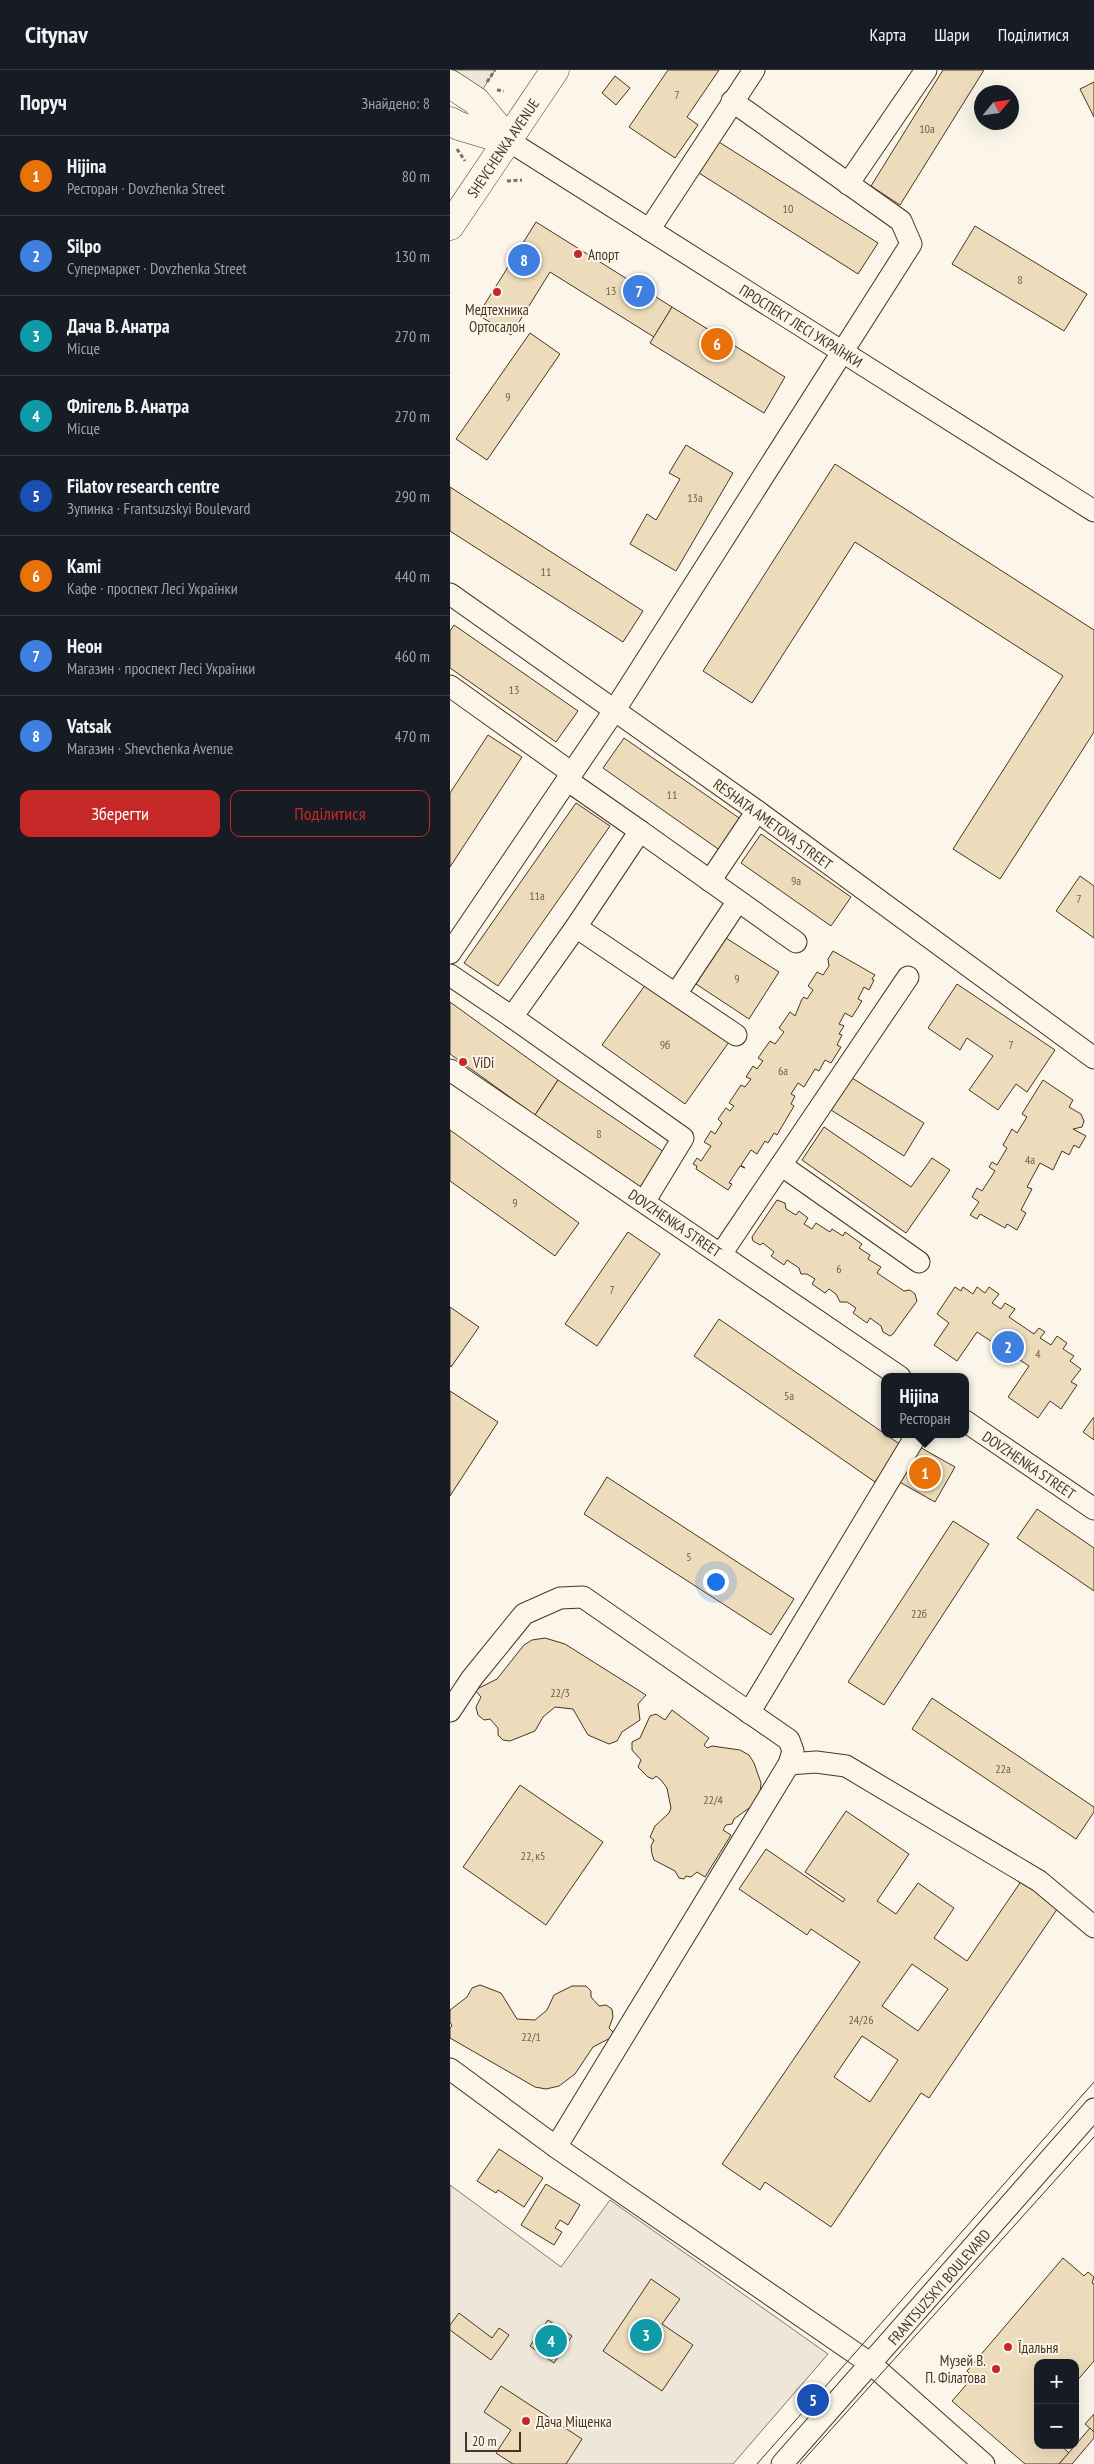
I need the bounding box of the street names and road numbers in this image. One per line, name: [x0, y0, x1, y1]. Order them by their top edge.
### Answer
street label: SHEVCHENKA AVENUE: [463, 95, 543, 201]
street label: ПРОСПЕКТ ЛЕСІ УКРАЇНКИ: [736, 280, 866, 372]
street label: RESHATA AMETOVA STREET: [710, 774, 837, 874]
street label: DOVZHENKA STREET: [625, 1185, 725, 1261]
street label: DOVZHENKA STREET: [979, 1427, 1079, 1503]
street label: FRANTSUZSKYI BOULEVARD: [884, 2225, 994, 2349]

